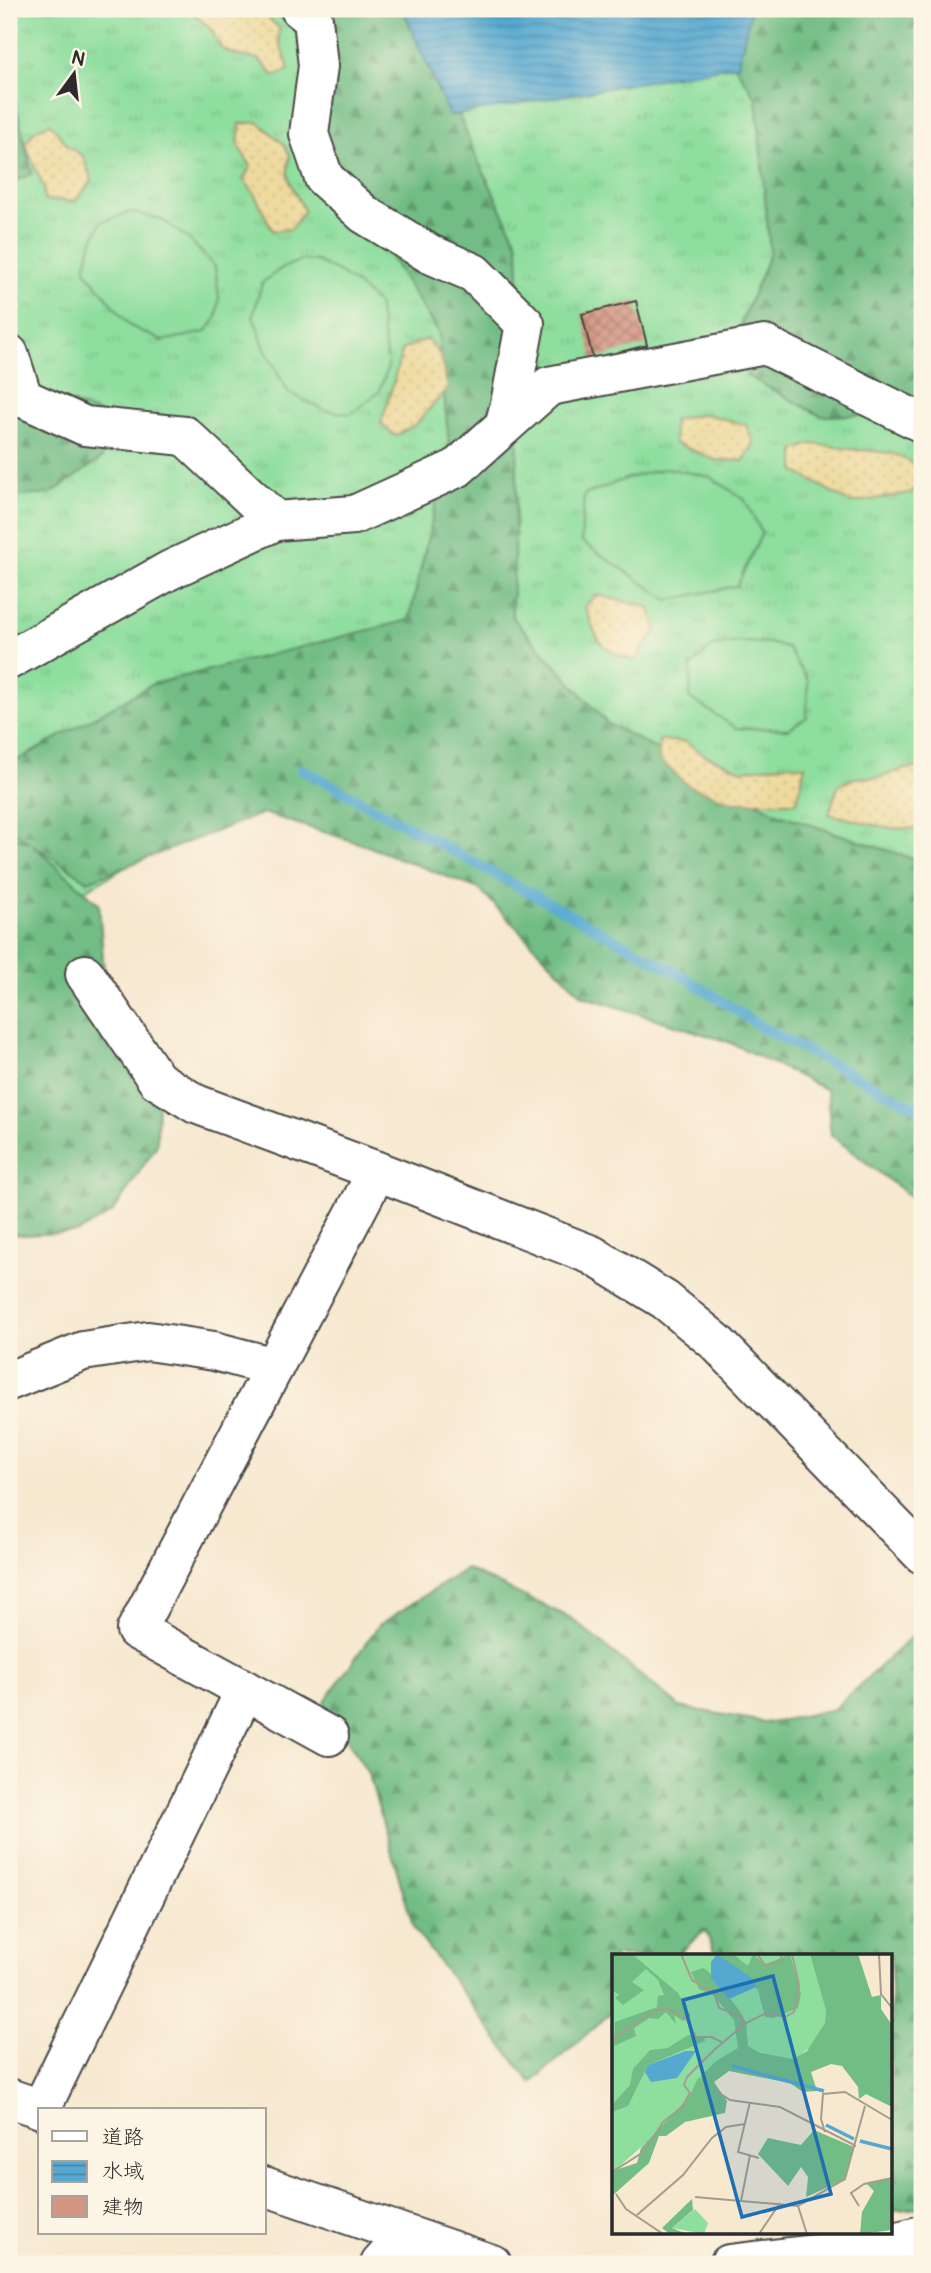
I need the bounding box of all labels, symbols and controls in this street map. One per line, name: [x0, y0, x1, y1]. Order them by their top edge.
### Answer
north arrow: [38, 38, 108, 108]
text: N: [69, 45, 88, 72]
inset map: [612, 1954, 892, 2234]
legend: [38, 2108, 266, 2234]
text: 道路: [102, 2124, 144, 2151]
text: 水域: [102, 2158, 144, 2185]
text: 建物: [102, 2194, 144, 2221]

